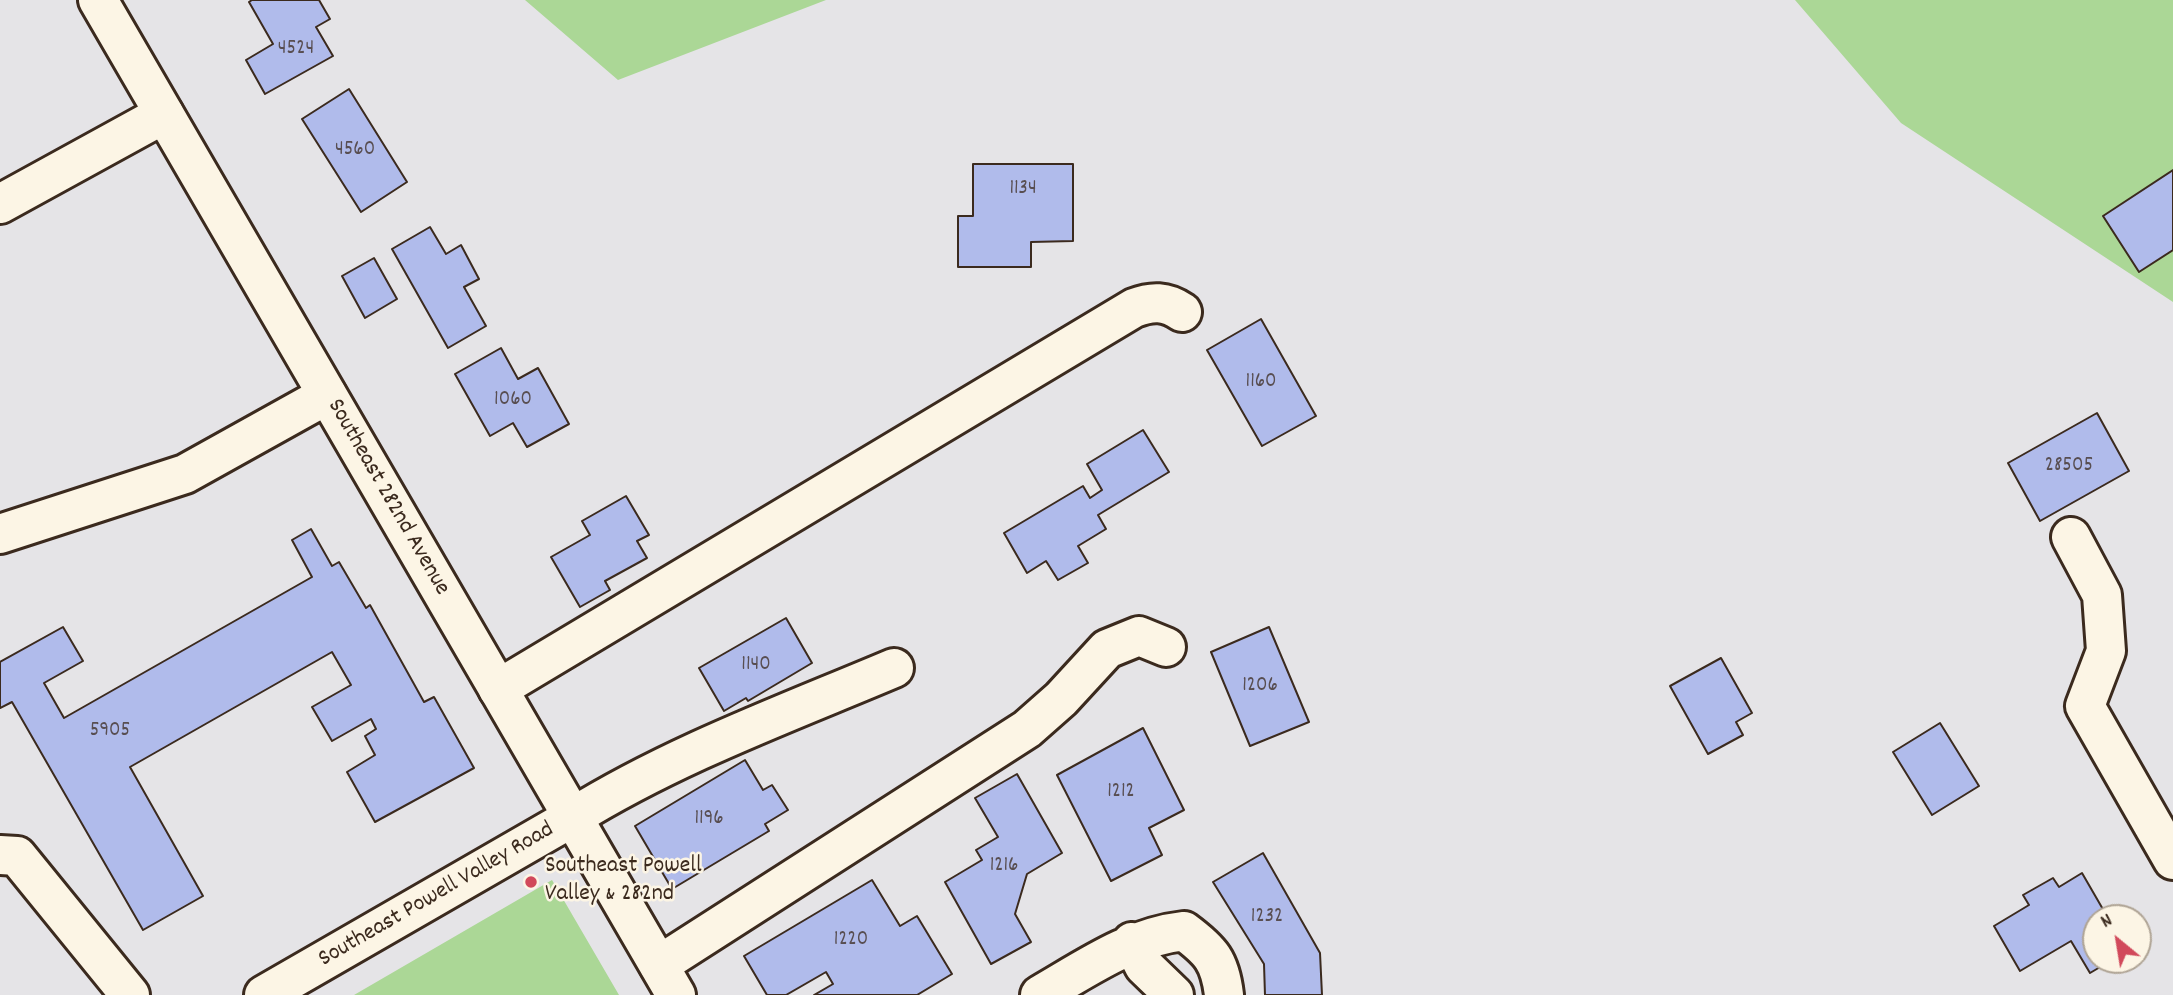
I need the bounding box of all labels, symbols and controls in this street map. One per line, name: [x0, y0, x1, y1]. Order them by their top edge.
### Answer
house number: 4524: [278, 37, 314, 63]
house number: 4560: [335, 138, 375, 164]
house number: 1134: [1009, 177, 1037, 203]
house number: 1160: [1246, 370, 1276, 396]
house number: 1060: [494, 388, 532, 414]
street label: Southeast 282nd Avenue: [319, 395, 455, 601]
house number: 28505: [2045, 454, 2093, 480]
house number: 1140: [741, 653, 771, 679]
house number: 1206: [1242, 674, 1278, 700]
house number: 5905: [90, 719, 130, 745]
house number: 1212: [1107, 780, 1135, 806]
house number: 1196: [694, 807, 724, 833]
street label: Southeast Powell Valley Road: [314, 817, 560, 975]
place label: Southeast Powell Valley & 282nd: [545, 854, 702, 910]
house number: 1216: [990, 854, 1018, 880]
marker: Southeast Powell Valley & 282nd: [523, 874, 539, 890]
north arrow: [2082, 904, 2152, 974]
house number: 1232: [1251, 905, 1283, 931]
text: N: [2096, 908, 2118, 936]
house number: 1220: [834, 928, 868, 954]

